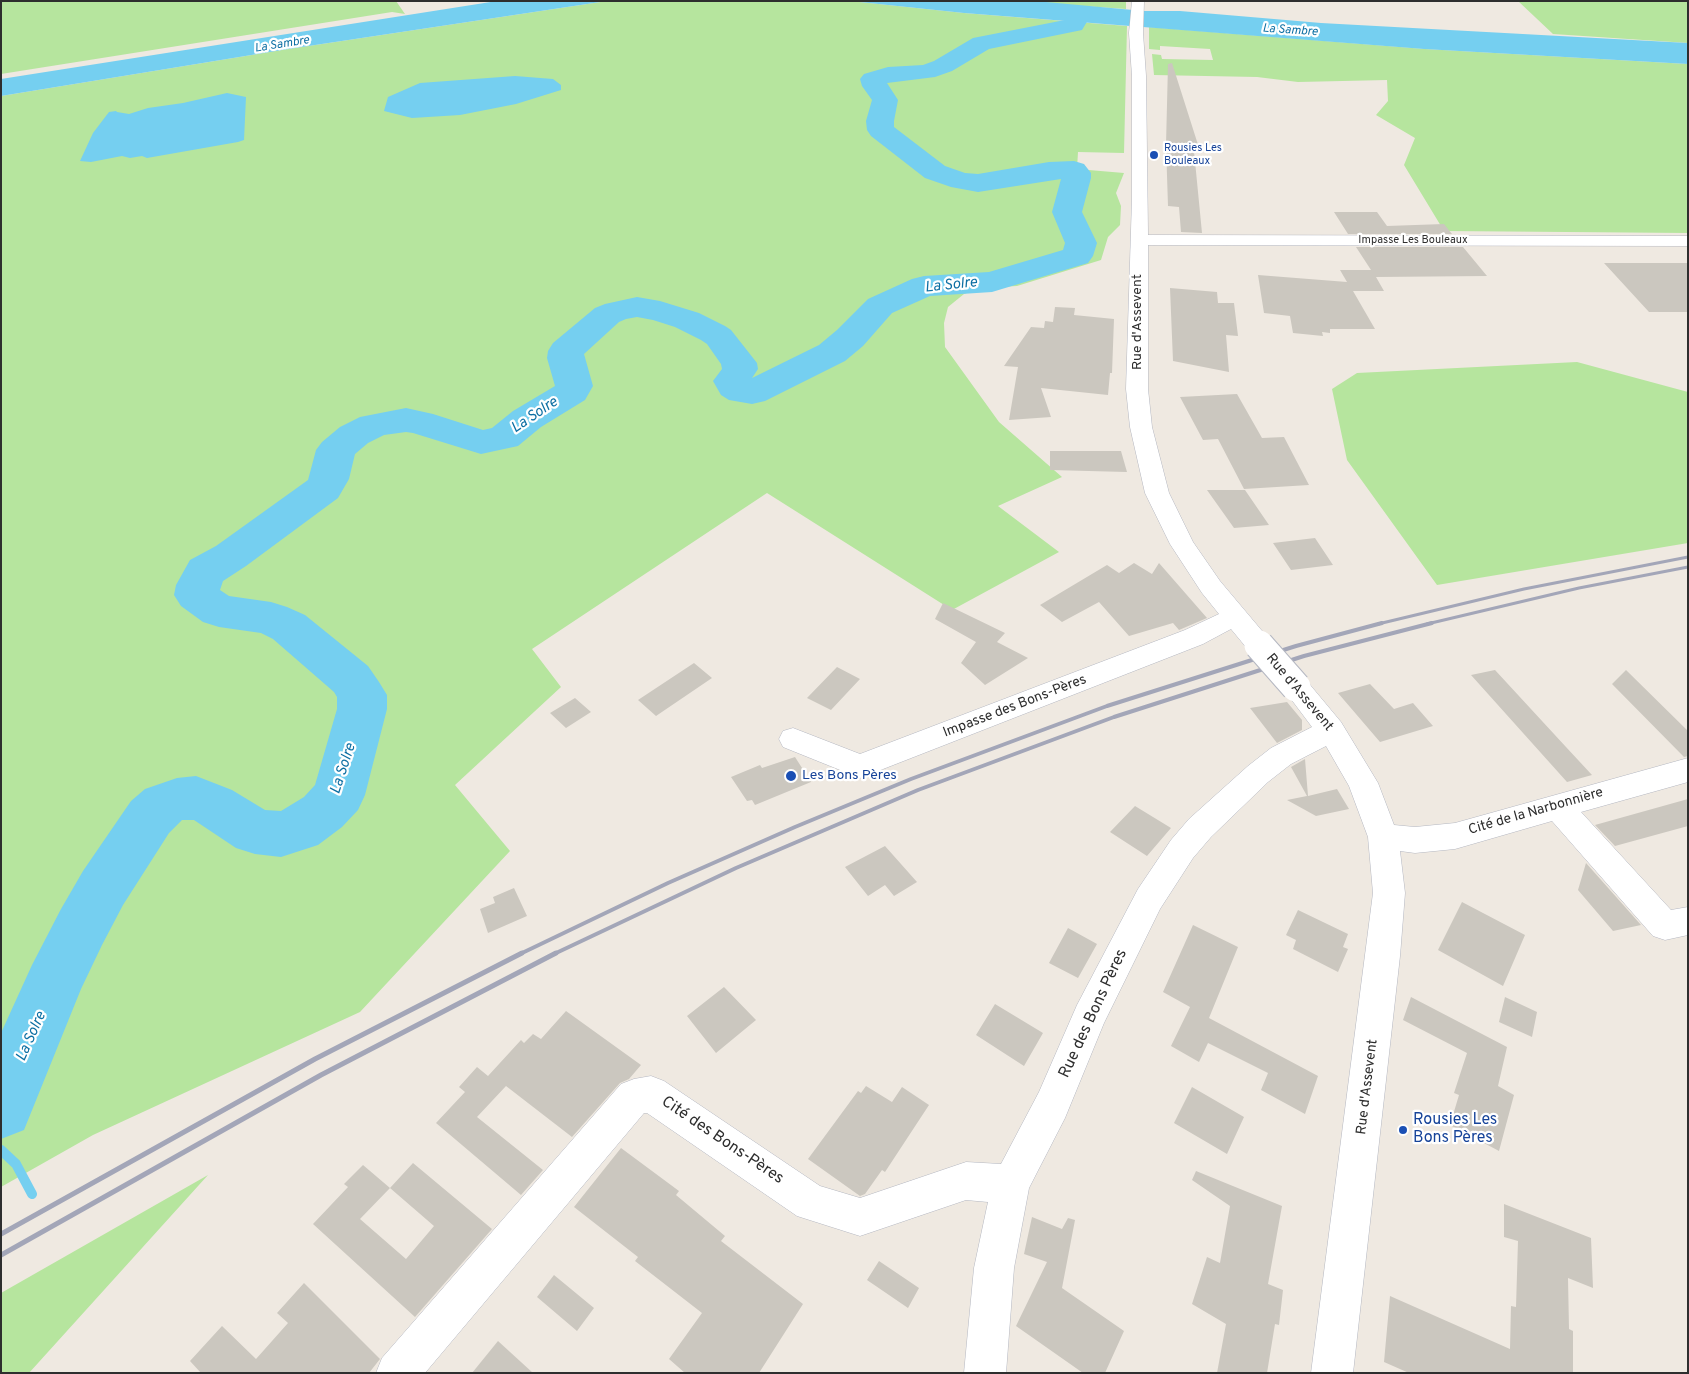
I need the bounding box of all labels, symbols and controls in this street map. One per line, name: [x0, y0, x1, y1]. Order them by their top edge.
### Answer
water label: La Sambre: [1262, 22, 1318, 40]
water label: La Sambre: [254, 34, 310, 56]
place label: Rousies Les Bouleaux: [1164, 142, 1222, 168]
marker: Rousies Les Bouleaux: [1148, 149, 1160, 161]
street label: Impasse Les Bouleaux: [1358, 234, 1468, 248]
water label: La Solre: [924, 274, 978, 298]
street label: Rue d'Assevent: [1130, 274, 1146, 370]
water label: La Solre: [508, 394, 562, 438]
street label: Rue d'Assevent: [1262, 651, 1336, 735]
street label: Impasse des Bons-Pères: [941, 672, 1089, 742]
water label: La Solre: [327, 741, 361, 797]
place label: Les Bons Pères: [802, 768, 897, 784]
marker: Les Bons Pères: [784, 769, 798, 783]
street label: Cité de la Narbonnière: [1467, 785, 1605, 839]
street label: Rue des Bons Pères: [1056, 946, 1132, 1082]
water label: La Solre: [13, 1009, 51, 1065]
street label: Rue d'Assevent: [1354, 1038, 1382, 1136]
street label: Cité des Bons-Pères: [657, 1093, 787, 1189]
place label: Rousies Les Bons Pères: [1413, 1111, 1497, 1149]
marker: Rousies Les Bons Pères: [1397, 1124, 1409, 1136]

